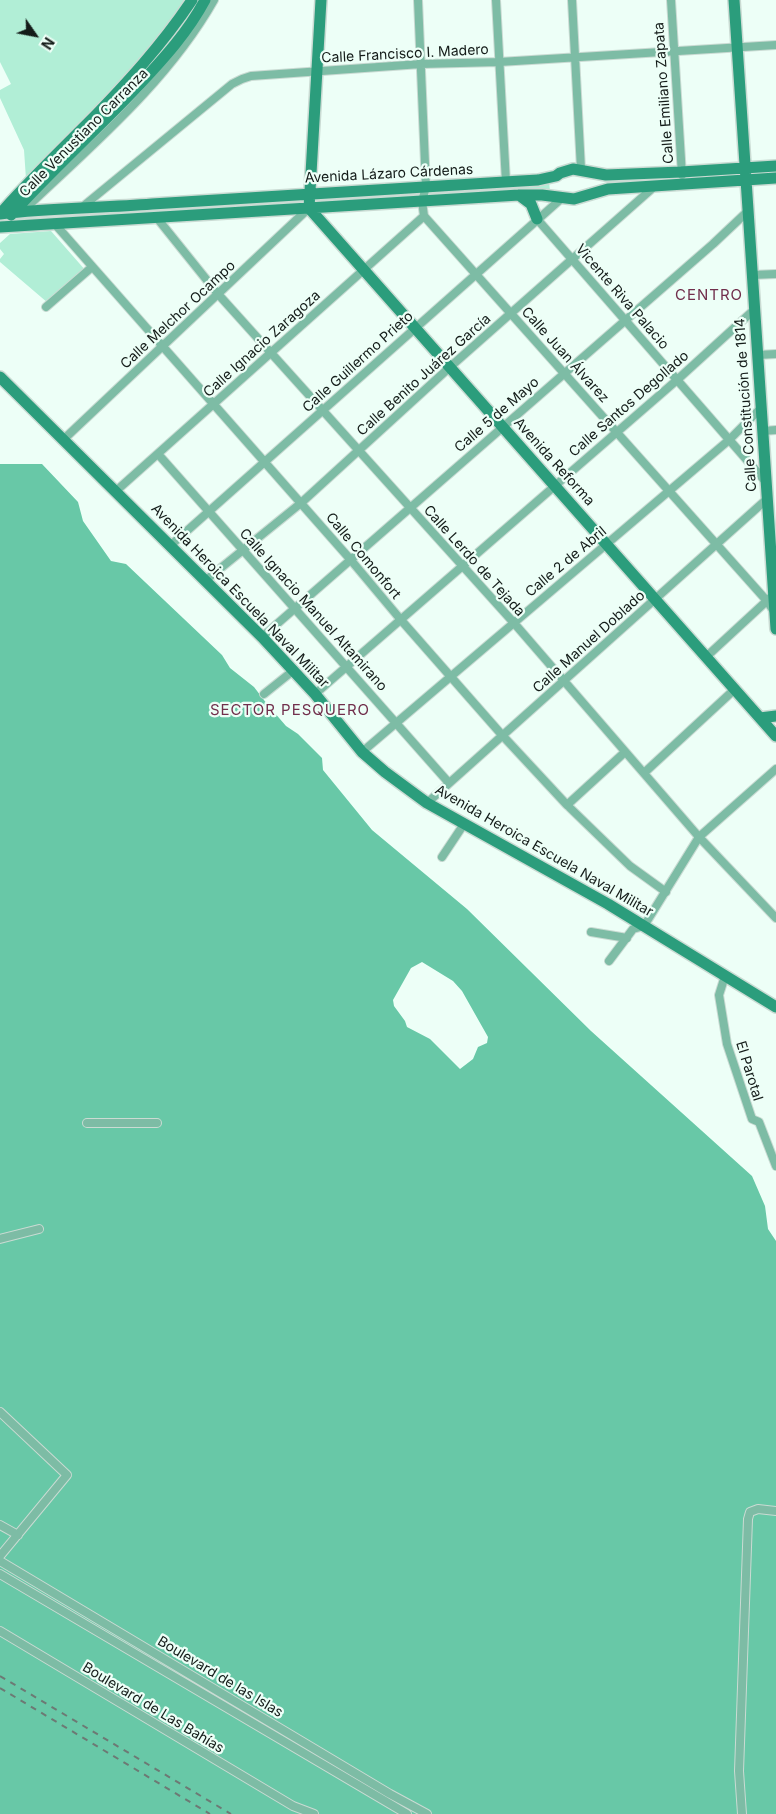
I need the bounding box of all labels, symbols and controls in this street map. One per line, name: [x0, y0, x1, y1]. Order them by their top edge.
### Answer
north arrow: [10, 10, 60, 60]
street label: Calle Emiliano Zapata: [651, 22, 677, 164]
text: N: [38, 34, 58, 53]
street label: Calle Francisco I. Madero: [321, 41, 489, 67]
street label: Calle Venustiano Carranza: [16, 65, 152, 201]
street label: Avenida Lázaro Cárdenas: [304, 161, 474, 187]
street label: Vicente Riva Palacio: [572, 241, 672, 353]
street label: Calle Melchor Ocampo: [117, 257, 239, 373]
district label: CENTRO: [674, 286, 744, 304]
street label: Calle Ignacio Zaragoza: [200, 287, 324, 401]
street label: Calle Juan Álvarez: [518, 304, 612, 406]
street label: Calle Guillermo Prieto: [299, 308, 417, 416]
street label: Calle Benito Juárez García: [354, 311, 494, 439]
street label: Calle Constitución de 1814: [732, 318, 760, 492]
street label: Calle Santos Degollado: [566, 347, 692, 461]
street label: Calle 5 de Mayo: [451, 374, 543, 456]
street label: Avenida Reforma: [510, 415, 598, 509]
street label: Avenida Heroica Escuela Naval Militar: [147, 501, 333, 691]
street label: Calle Lerdo de Tejada: [420, 502, 528, 620]
street label: Calle Comonfort: [322, 509, 404, 603]
street label: Calle 2 de Abril: [522, 523, 610, 601]
street label: Calle Ignacio Manuel Altamirano: [236, 525, 390, 695]
street label: Calle Manuel Doblado: [530, 587, 648, 697]
district label: SECTOR PESQUERO: [208, 701, 372, 719]
street label: Avenida Heroica Escuela Naval Militar: [432, 781, 656, 921]
street label: El Parotal: [732, 1039, 766, 1103]
street label: Boulevard de las Islas: [154, 1633, 286, 1721]
street label: Boulevard de Las Bahías: [79, 1659, 227, 1757]

